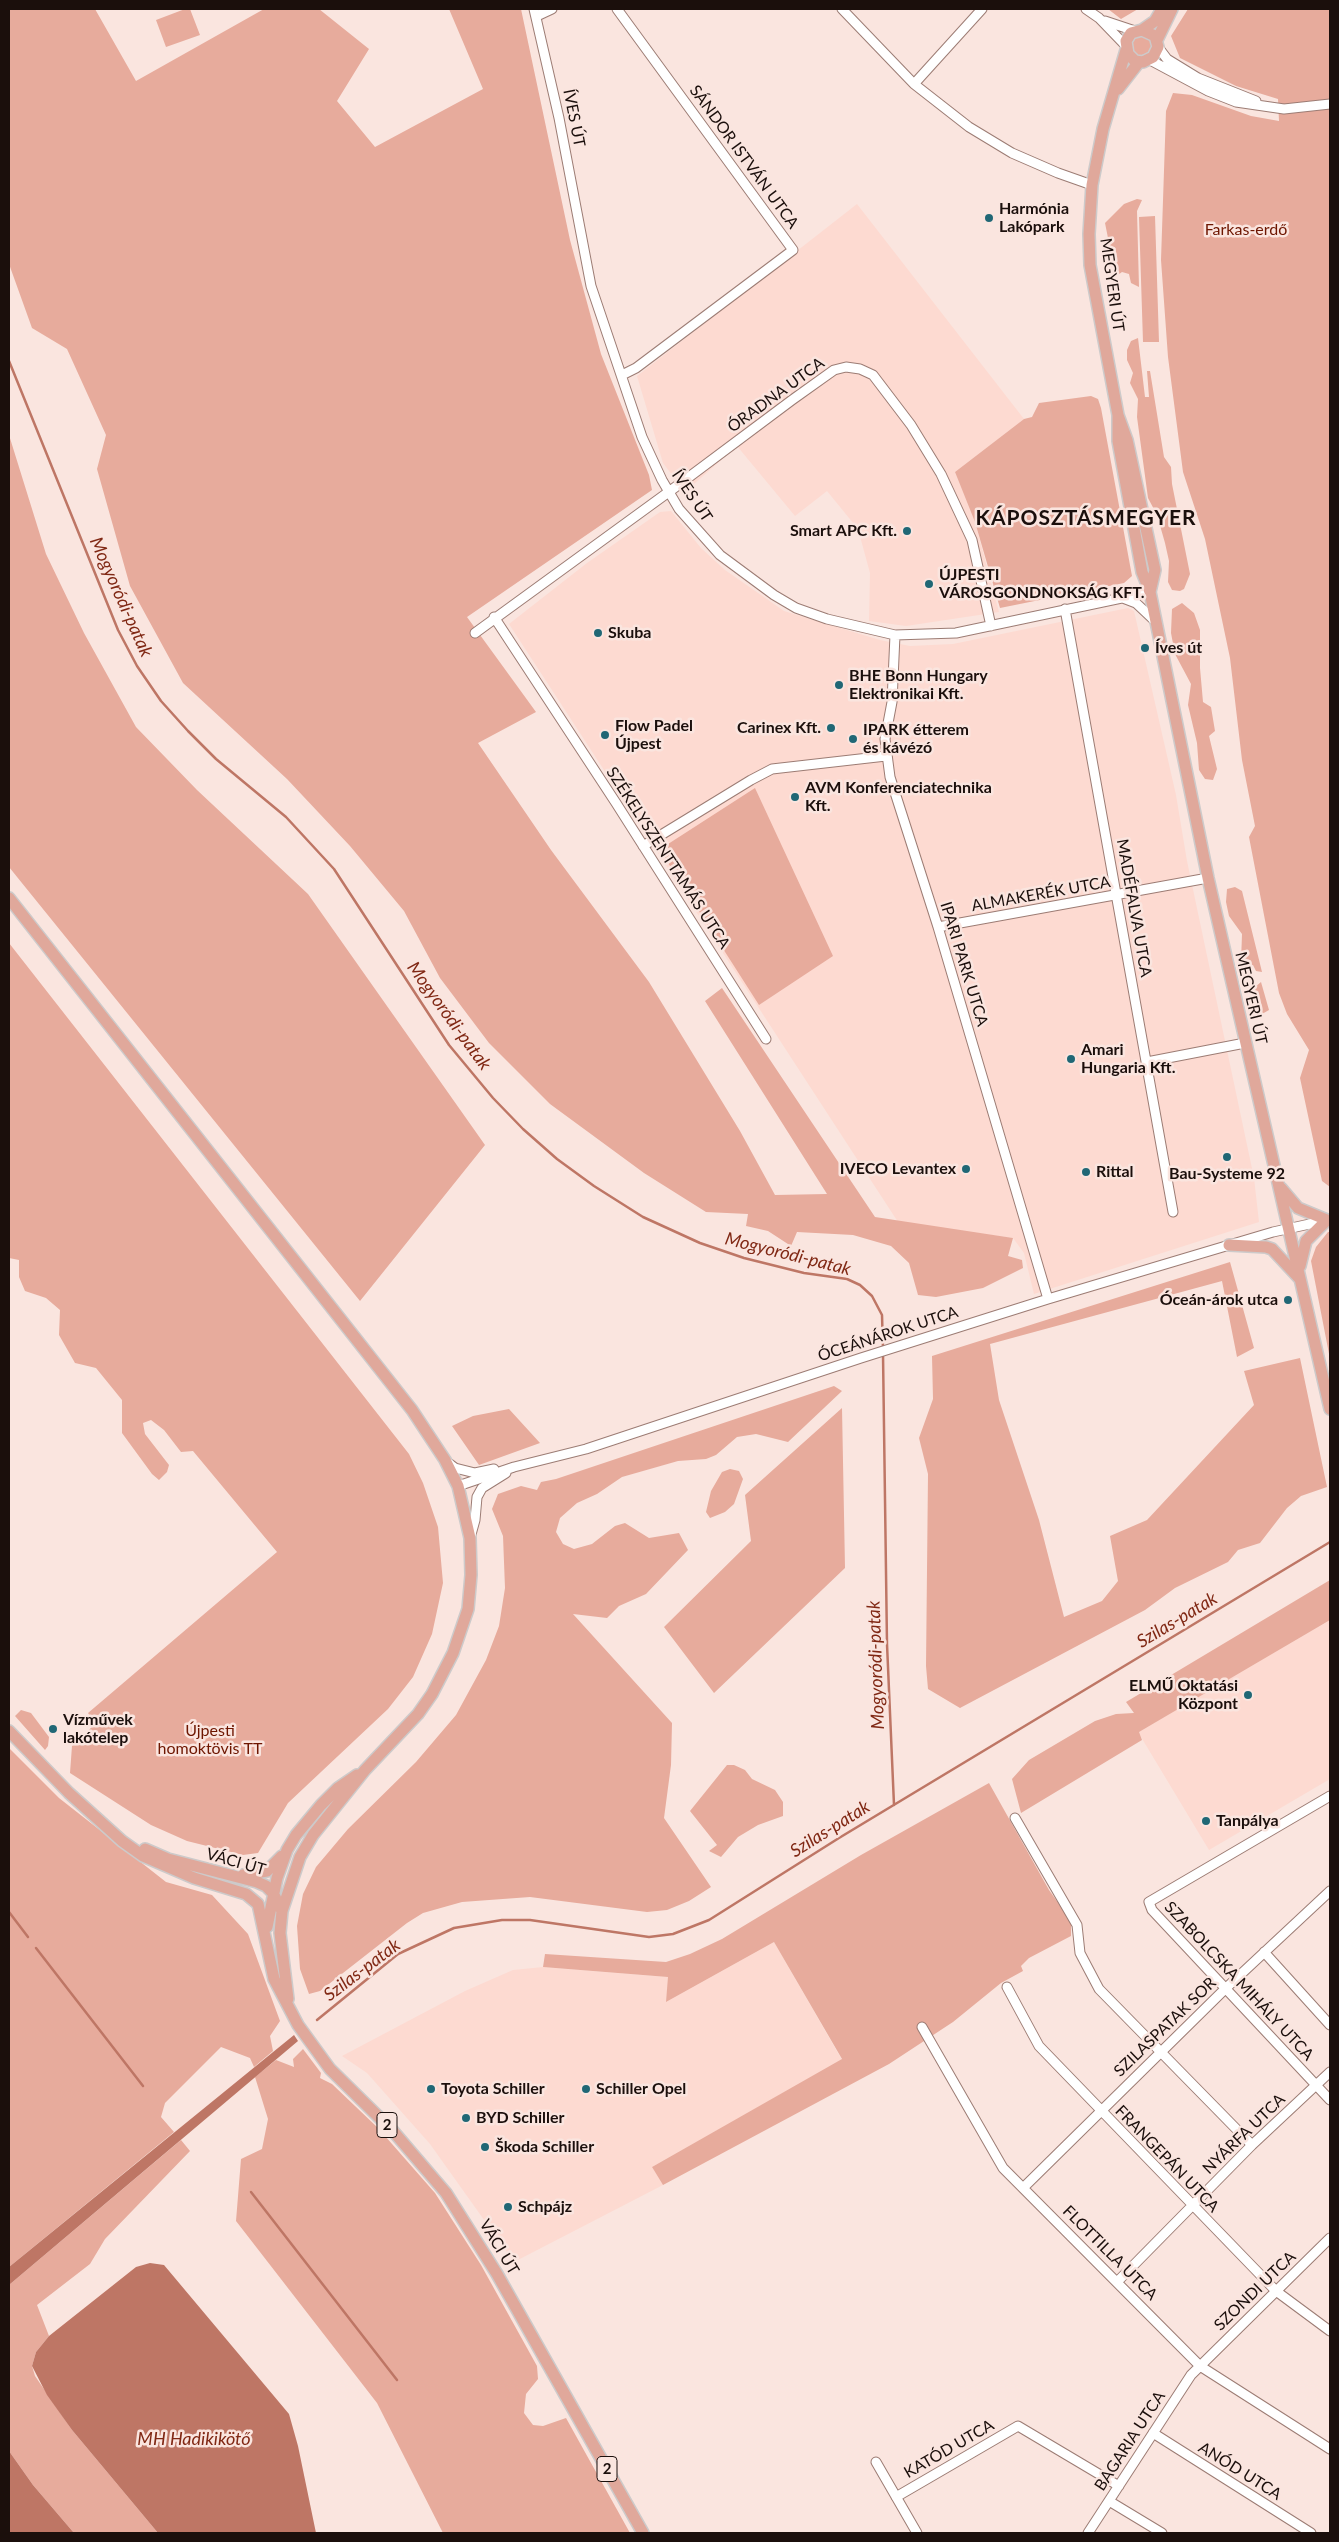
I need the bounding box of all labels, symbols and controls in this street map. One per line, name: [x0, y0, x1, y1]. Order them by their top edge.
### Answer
street label: SÁNDOR ISTVÁN UTCA: [686, 82, 802, 232]
street label: ÍVES ÚT: [559, 87, 589, 149]
place label: Harmónia Lakópark: [999, 199, 1069, 237]
marker: Harmónia Lakópark: [983, 212, 995, 224]
park label: Farkas-erdő: [1205, 220, 1287, 240]
street label: MEGYERI ÚT: [1096, 237, 1128, 333]
street label: ÓRADNA UTCA: [724, 353, 828, 437]
street label: ÍVES ÚT: [668, 466, 716, 526]
district label: KÁPOSZTÁSMEGYER: [974, 505, 1198, 531]
place label: Smart APC Kft.: [790, 521, 897, 541]
marker: Smart APC Kft.: [901, 525, 913, 537]
water label: Mogyoródi-patak: [85, 534, 157, 660]
place label: ÚJPESTI VÁROSGONDNOKSÁG KFT.: [939, 565, 1145, 603]
marker: ÚJPESTI VÁROSGONDNOKSÁG KFT.: [923, 578, 935, 590]
place label: Skuba: [608, 623, 651, 643]
marker: Skuba: [592, 627, 604, 639]
place label: Íves út: [1155, 638, 1202, 658]
marker: Íves út: [1139, 642, 1151, 654]
place label: BHE Bonn Hungary Elektronikai Kft.: [849, 666, 988, 704]
marker: BHE Bonn Hungary Elektronikai Kft.: [833, 679, 845, 691]
place label: Flow Padel Újpest: [615, 716, 693, 754]
place label: Carinex Kft.: [737, 718, 821, 738]
place label: IPARK étterem és kávézó: [863, 720, 969, 758]
marker: Carinex Kft.: [825, 722, 837, 734]
marker: Flow Padel Újpest: [599, 729, 611, 741]
marker: IPARK étterem és kávézó: [847, 733, 859, 745]
street label: SZÉKELYSZENTTAMÁS UTCA: [602, 764, 734, 952]
place label: AVM Konferenciatechnika Kft.: [805, 778, 992, 816]
marker: AVM Konferenciatechnika Kft.: [789, 791, 801, 803]
street label: MADÉFALVA UTCA: [1112, 837, 1156, 979]
street label: ALMAKERÉK UTCA: [970, 872, 1112, 916]
street label: IPARI PARK UTCA: [936, 899, 992, 1029]
street label: MEGYERI ÚT: [1231, 950, 1271, 1046]
water label: Mogyoródi-patak: [402, 958, 496, 1074]
place label: Amari Hungaria Kft.: [1081, 1040, 1175, 1078]
marker: Amari Hungaria Kft.: [1065, 1053, 1077, 1065]
marker: Bau-Systeme 92: [1221, 1151, 1233, 1163]
place label: IVECO Levantex: [840, 1159, 956, 1179]
place label: Rittal: [1096, 1162, 1134, 1182]
marker: IVECO Levantex: [960, 1163, 972, 1175]
place label: Bau-Systeme 92: [1169, 1164, 1285, 1184]
marker: Rittal: [1080, 1166, 1092, 1178]
water label: Mogyoródi-patak: [723, 1228, 853, 1280]
place label: Óceán-árok utca: [1160, 1290, 1278, 1310]
marker: Óceán-árok utca: [1282, 1294, 1294, 1306]
street label: ÓCEÁNÁROK UTCA: [815, 1302, 961, 1366]
water label: Szilas-patak: [1133, 1588, 1221, 1652]
water label: Mogyoródi-patak: [863, 1600, 889, 1730]
place label: ELMŰ Oktatási Központ: [1129, 1676, 1238, 1714]
marker: ELMŰ Oktatási Központ: [1242, 1689, 1254, 1701]
place label: Vízművek lakótelep: [63, 1710, 133, 1748]
park label: Újpesti homoktövis TT: [158, 1721, 262, 1759]
marker: Vízművek lakótelep: [47, 1723, 59, 1735]
water label: Szilas-patak: [786, 1796, 874, 1862]
place label: Tanpálya: [1216, 1811, 1279, 1831]
marker: Tanpálya: [1200, 1815, 1212, 1827]
street label: VÁCI ÚT: [204, 1844, 268, 1880]
street label: SZABOLCSKA MIHÁLY UTCA: [1160, 1898, 1318, 2064]
water label: Szilas-patak: [320, 1934, 404, 2006]
street label: SZILASPATAK SOR: [1110, 1973, 1220, 2081]
place label: Toyota Schiller: [441, 2079, 545, 2099]
place label: Schiller Opel: [596, 2079, 686, 2099]
marker: Toyota Schiller: [425, 2083, 437, 2095]
marker: Schiller Opel: [580, 2083, 592, 2095]
street label: NYÁRFA UTCA: [1199, 2090, 1289, 2178]
street label: FRANGEPÁN UTCA: [1111, 2102, 1223, 2216]
place label: BYD Schiller: [476, 2108, 565, 2128]
road number: 2: [377, 2112, 397, 2138]
marker: BYD Schiller: [460, 2112, 472, 2124]
place label: Škoda Schiller: [495, 2137, 594, 2157]
marker: Škoda Schiller: [479, 2141, 491, 2153]
place label: Schpájz: [518, 2197, 572, 2217]
marker: Schpájz: [502, 2201, 514, 2213]
street label: FLOTTILLA UTCA: [1059, 2202, 1161, 2304]
street label: VÁCI ÚT: [475, 2216, 523, 2278]
street label: SZONDI UTCA: [1210, 2247, 1300, 2335]
street label: BAGARIA UTCA: [1091, 2388, 1169, 2494]
street label: KATÓD UTCA: [901, 2416, 997, 2482]
water label: MH Hadikikötő: [137, 2428, 251, 2450]
street label: ANÓD UTCA: [1195, 2438, 1285, 2504]
road number: 2: [597, 2456, 617, 2482]

